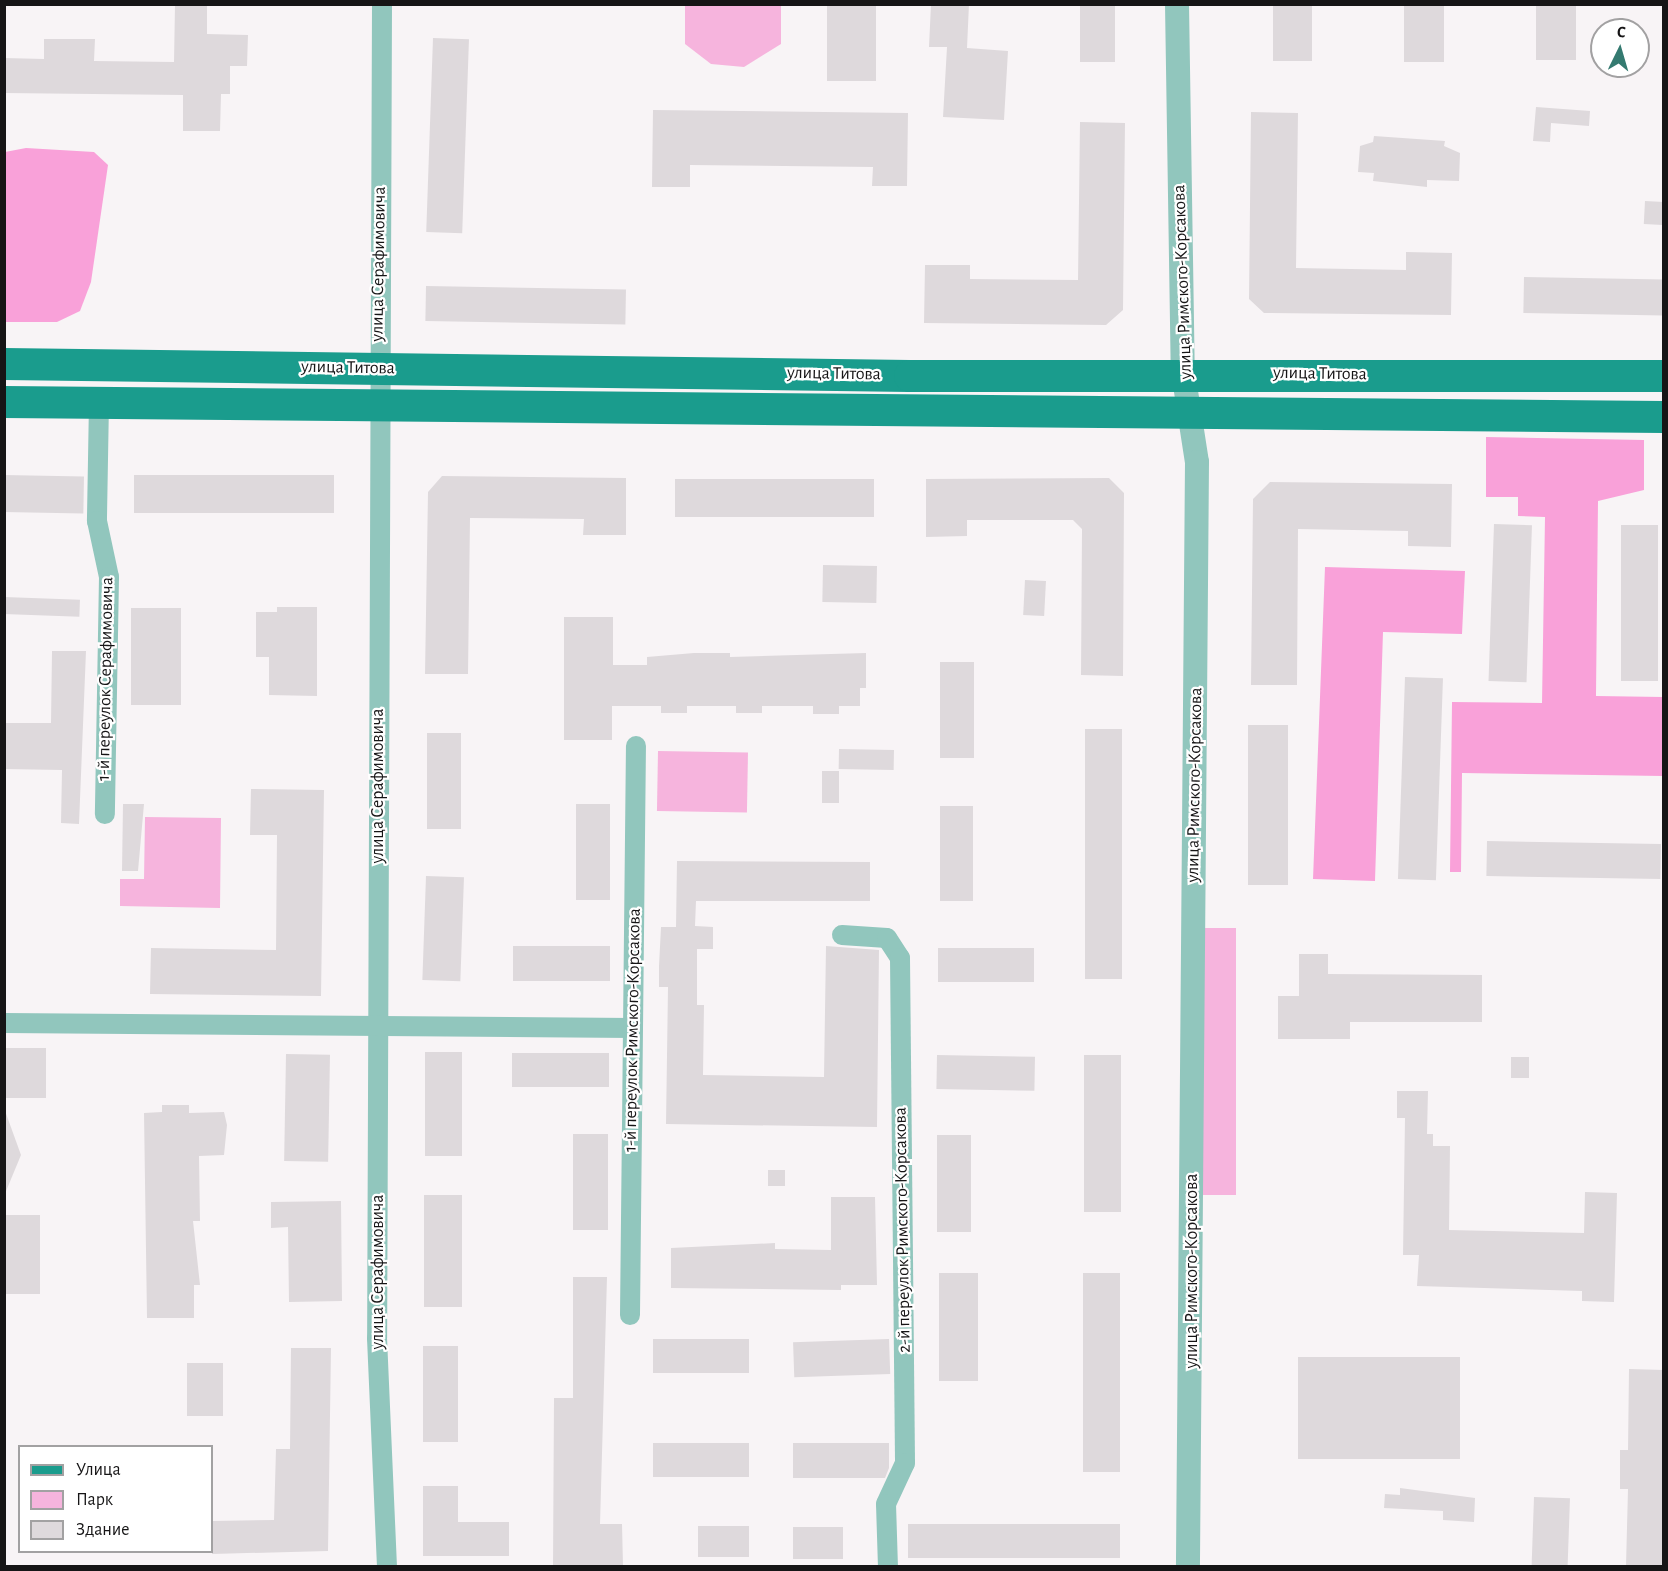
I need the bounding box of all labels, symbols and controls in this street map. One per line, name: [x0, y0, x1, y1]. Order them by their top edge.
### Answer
north arrow: [1590, 18, 1650, 78]
text: С: [1616, 24, 1626, 40]
street label: улица Римского-Корсакова: [1169, 184, 1197, 380]
street label: улица Серафимовича: [367, 186, 391, 342]
street label: улица Титова: [301, 356, 395, 380]
street label: улица Титова: [787, 362, 881, 386]
street label: улица Титова: [1273, 362, 1367, 386]
street label: 1-й переулок Серафимовича: [93, 577, 119, 781]
street label: улица Римского-Корсакова: [1183, 687, 1207, 883]
street label: улица Серафимовича: [367, 708, 389, 864]
street label: 1-й переулок Римского-Корсакова: [620, 908, 646, 1152]
street label: 2-й переулок Римского-Корсакова: [890, 1107, 916, 1353]
street label: улица Римского-Корсакова: [1181, 1174, 1203, 1368]
street label: улица Серафимовича: [367, 1194, 389, 1350]
legend: [18, 1445, 213, 1553]
text: Улица: [76, 1461, 121, 1479]
text: Парк: [76, 1491, 113, 1509]
text: Здание: [76, 1521, 130, 1539]

